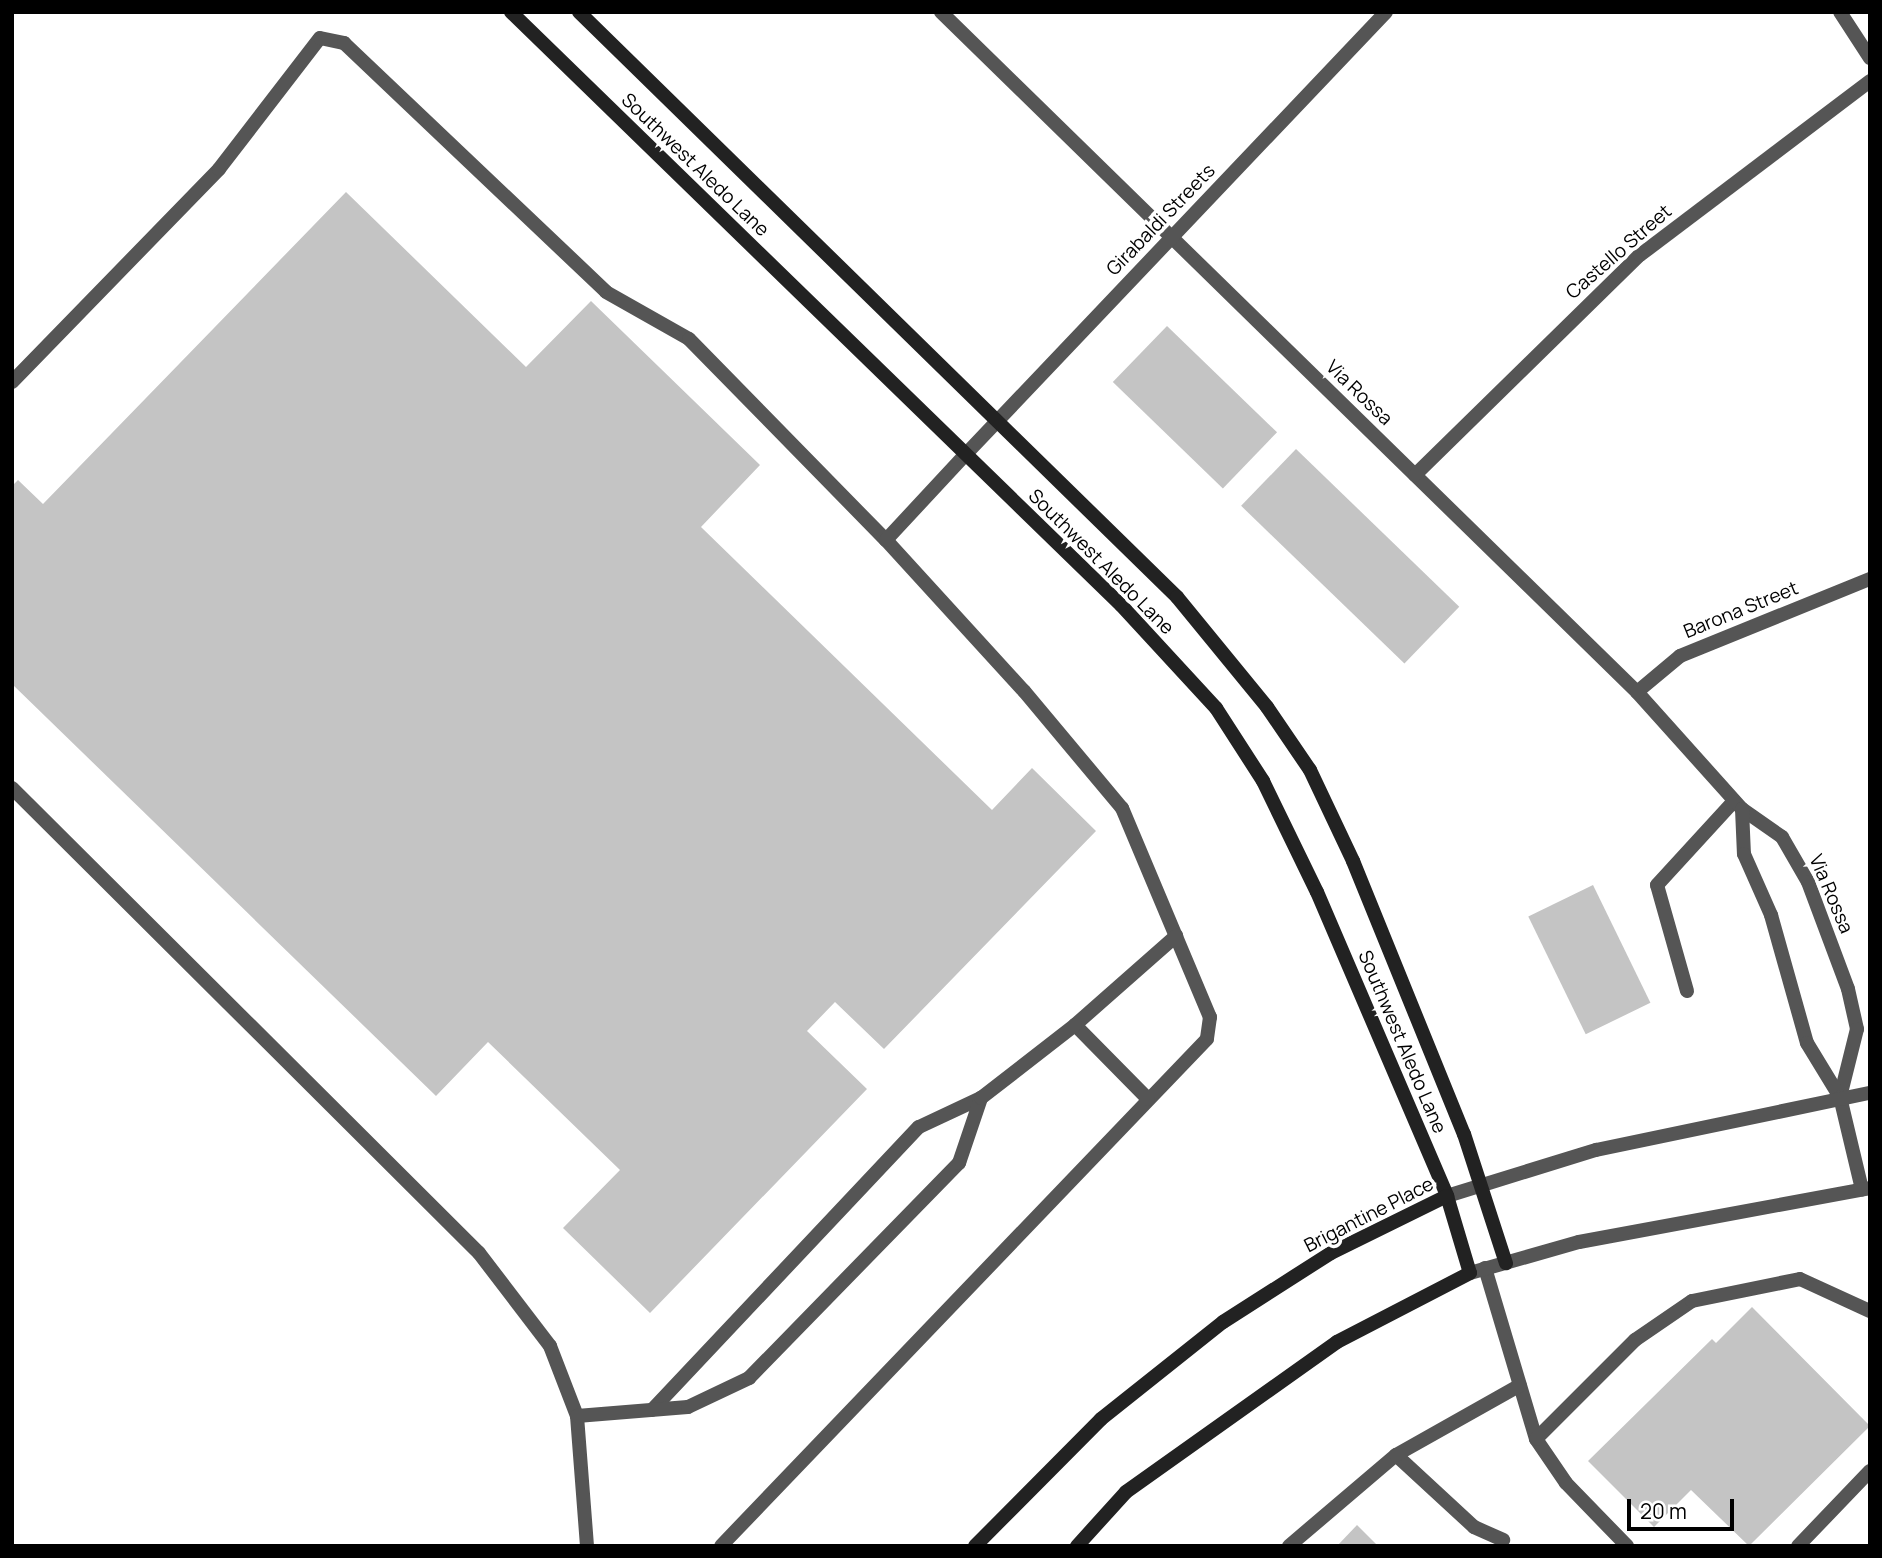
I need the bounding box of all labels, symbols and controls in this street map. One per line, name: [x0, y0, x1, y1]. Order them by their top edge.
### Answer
street label: Southwest Aledo Lane: [616, 89, 774, 241]
street label: Girabaldi Streets: [1102, 159, 1220, 281]
street label: Castello Street: [1562, 200, 1676, 304]
street label: Via Rossa: [1321, 356, 1397, 430]
street label: Southwest Aledo Lane: [1024, 485, 1178, 639]
street label: Barona Street: [1680, 577, 1802, 643]
street label: Via Rossa: [1804, 851, 1858, 937]
street label: Southwest Aledo Lane: [1353, 947, 1451, 1137]
street label: Brigantine Place: [1301, 1173, 1437, 1257]
scale bar: [1630, 1484, 1737, 1528]
text: 20 m: [1640, 1497, 1687, 1525]

